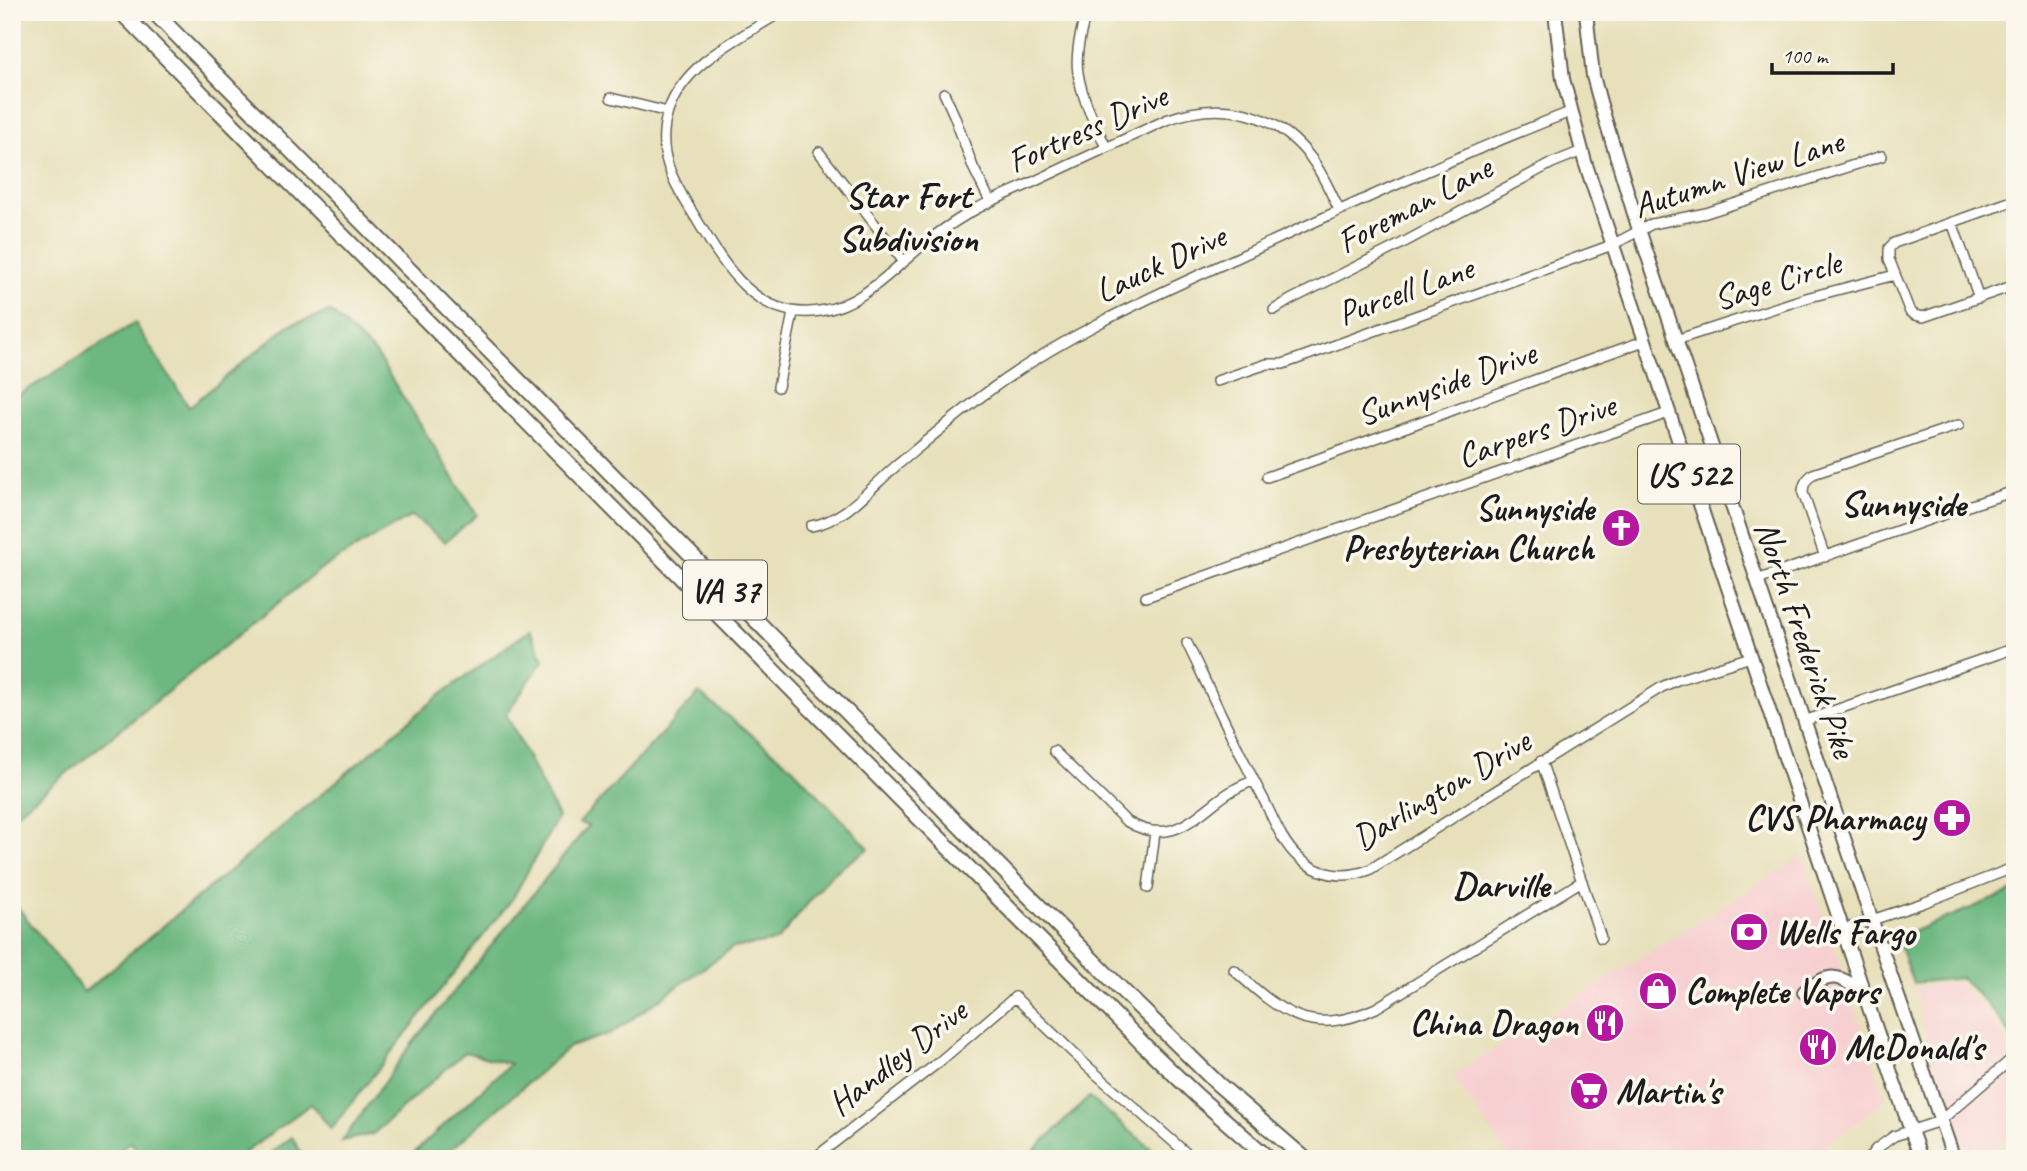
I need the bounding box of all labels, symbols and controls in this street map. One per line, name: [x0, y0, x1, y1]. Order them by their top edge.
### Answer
scale bar: [1772, 32, 1892, 76]
text: 100 m: [1782, 43, 1829, 69]
street label: Fortress Drive: [1000, 72, 1177, 184]
street label: Autumn View Lane: [1628, 118, 1851, 229]
street label: Foreman Lane: [1329, 144, 1502, 264]
district label: Star Fort Subdivision: [838, 172, 979, 262]
street label: Lauck Drive: [1088, 213, 1235, 313]
street label: Sage Circle: [1708, 239, 1849, 321]
street label: Purcell Lane: [1331, 244, 1482, 336]
street label: Sunnyside Drive: [1350, 329, 1544, 437]
street label: Carpers Drive: [1451, 382, 1624, 479]
road number: US 522: [1638, 444, 1740, 503]
district label: Sunnyside: [1840, 480, 1968, 527]
place label: Sunnyside Presbyterian Church: [1343, 486, 1596, 571]
church icon: Sunnyside Presbyterian Church: [1600, 507, 1642, 549]
street label: North Frederick Pike: [1744, 515, 1868, 766]
road number: VA 37: [683, 561, 767, 620]
street label: Darlington Drive: [1344, 717, 1541, 860]
place label: CVS Pharmacy: [1745, 796, 1928, 841]
pharmacy icon: CVS Pharmacy: [1931, 797, 1973, 839]
district label: Darville: [1453, 861, 1552, 908]
place label: Wells Fargo: [1776, 910, 1917, 955]
bank icon: Wells Fargo: [1728, 911, 1770, 953]
place label: Complete Vapors: [1685, 969, 1883, 1014]
shop icon: Complete Vapors: [1637, 970, 1679, 1012]
street label: Handley Drive: [819, 987, 978, 1126]
place label: China Dragon: [1410, 1001, 1579, 1046]
restaurant icon: China Dragon: [1584, 1002, 1626, 1044]
place label: McDonald's: [1845, 1025, 1987, 1070]
restaurant icon: McDonald's: [1797, 1026, 1839, 1068]
place label: Martin's: [1616, 1069, 1724, 1114]
supermarket icon: Martin's: [1568, 1070, 1610, 1112]

